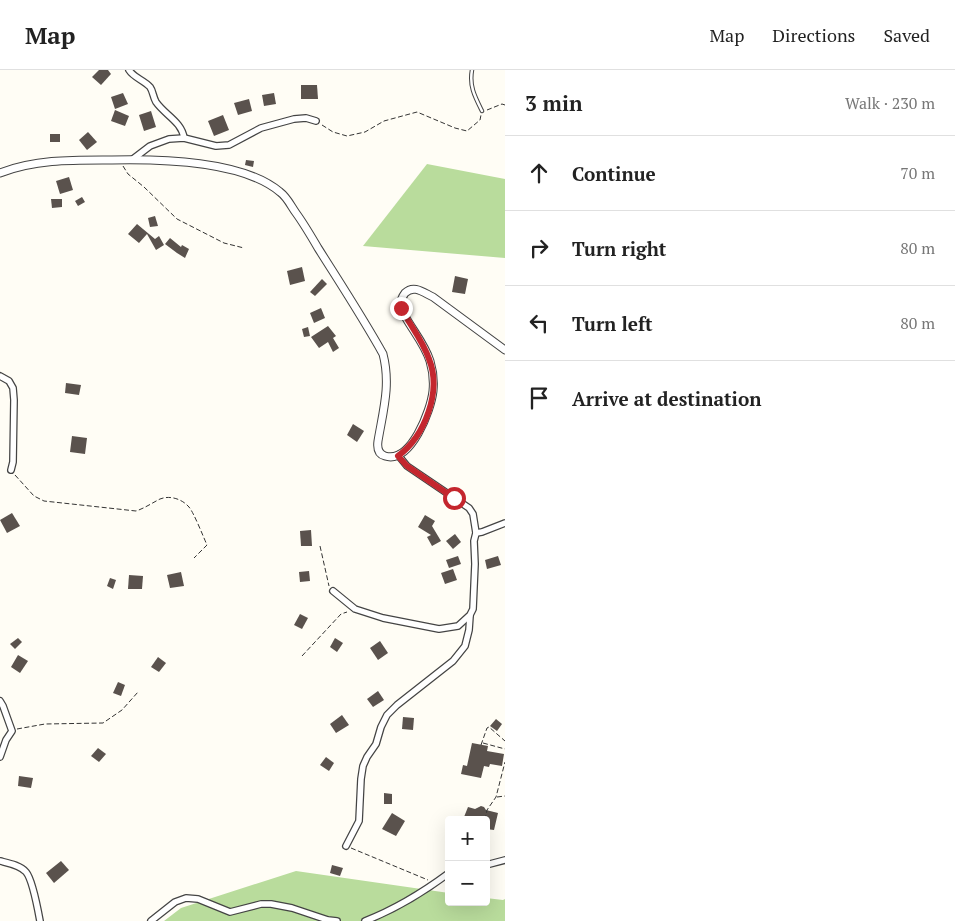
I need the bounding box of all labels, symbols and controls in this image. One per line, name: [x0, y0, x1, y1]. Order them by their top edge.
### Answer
text: Map: [25, 19, 75, 51]
text: Map: [709, 23, 744, 47]
text: Directions: [772, 23, 855, 47]
text: Saved: [883, 23, 930, 47]
text: 3 min: [525, 89, 582, 117]
text: Walk · 230 m: [845, 92, 935, 114]
icon: ahead: [525, 159, 553, 187]
text: Continue: [572, 161, 656, 186]
text: 70 m: [900, 162, 935, 184]
icon: right: [525, 234, 553, 262]
text: Turn right: [572, 236, 666, 261]
text: 80 m: [900, 237, 935, 259]
route end: [390, 297, 413, 320]
icon: left: [525, 309, 553, 337]
text: Turn left: [572, 311, 653, 336]
text: 80 m: [900, 312, 935, 334]
icon: arrive: [525, 384, 553, 412]
text: Arrive at destination: [572, 386, 761, 411]
route start: [443, 487, 466, 510]
map controls: [445, 816, 490, 906]
button: +: [445, 816, 490, 861]
button: −: [445, 861, 490, 906]

